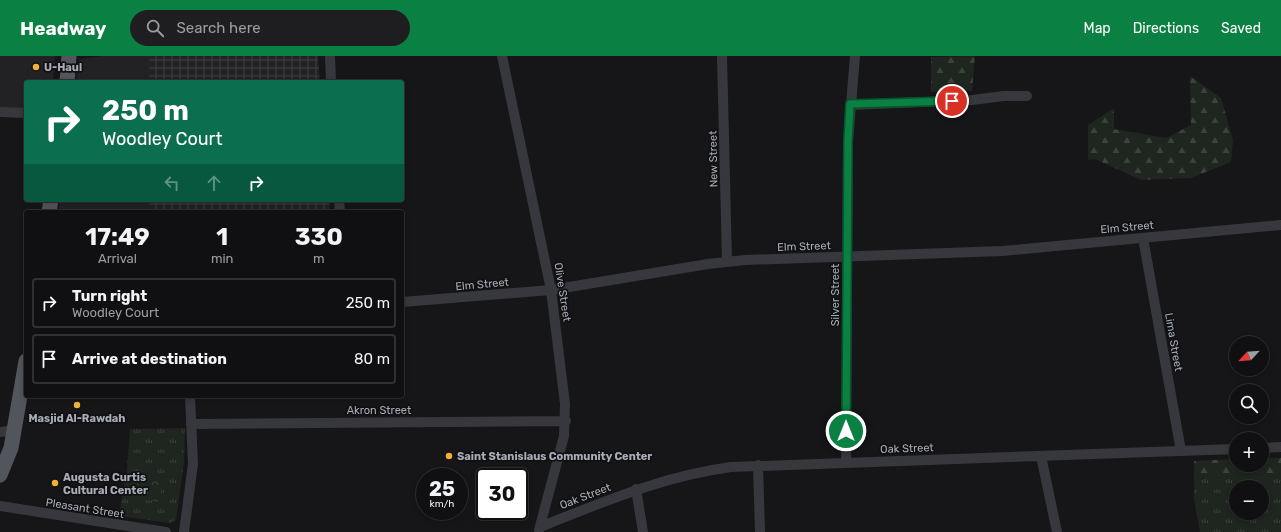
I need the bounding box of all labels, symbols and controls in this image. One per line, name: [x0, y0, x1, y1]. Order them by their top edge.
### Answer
search box: [130, 10, 410, 46]
text: Headway: [20, 17, 106, 40]
icon: search: [144, 17, 166, 39]
text: Search here: [176, 19, 261, 37]
text: Map: [1084, 20, 1111, 37]
text: Directions: [1133, 20, 1199, 37]
text: Saved: [1221, 20, 1261, 37]
place label: U-Haul: [44, 61, 82, 74]
marker: U-Haul: [31, 62, 41, 72]
pin: [935, 84, 969, 118]
icon: arrive: [941, 90, 963, 112]
text: 250 m: [102, 94, 189, 127]
icon: right: [36, 96, 88, 148]
text: Woodley Court: [102, 128, 222, 150]
street label: New Street: [706, 130, 720, 187]
icon: left: [161, 172, 183, 194]
icon: ahead: [203, 172, 225, 194]
icon: right: [245, 172, 267, 194]
street label: Elm Street: [1100, 219, 1155, 236]
text: 17:49: [85, 223, 150, 251]
text: 1: [216, 223, 228, 251]
text: 330: [295, 223, 343, 251]
street label: Elm Street: [777, 239, 832, 254]
text: Arrival: [98, 251, 137, 266]
text: min: [211, 251, 234, 266]
text: m: [313, 251, 325, 266]
street label: Olive Street: [551, 262, 574, 323]
street label: Silver Street: [829, 263, 842, 326]
street label: Elm Street: [455, 276, 510, 293]
text: Turn right: [72, 287, 147, 305]
icon: right: [38, 292, 60, 314]
text: 250 m: [346, 294, 390, 312]
text: Woodley Court: [72, 305, 159, 320]
street label: Lima Street: [1162, 312, 1185, 373]
north arrow: [1229, 336, 1269, 376]
map controls: [1229, 336, 1269, 520]
icon: arrive: [38, 348, 60, 370]
text: Arrive at destination: [72, 350, 227, 368]
text: 80 m: [354, 350, 390, 368]
button: search: [1229, 384, 1269, 424]
marker: Masjid Al-Rawdah: [72, 400, 82, 410]
street label: Akron Street: [347, 404, 412, 417]
position arrow: [825, 410, 867, 452]
place label: Masjid Al-Rawdah: [28, 412, 126, 425]
button: +: [1229, 432, 1269, 472]
street label: Oak Street: [880, 441, 935, 456]
place label: Saint Stanislaus Community Center: [457, 450, 652, 463]
marker: Saint Stanislaus Community Center: [444, 451, 454, 461]
speed limit sign: 30: [476, 468, 528, 520]
place label: Augusta Curtis Cultural Center: [63, 471, 148, 497]
text: 25: [429, 477, 455, 501]
marker: Augusta Curtis Cultural Center: [50, 478, 60, 488]
button: −: [1229, 480, 1269, 520]
street label: Oak Street: [558, 481, 613, 512]
street label: Pleasant Street: [45, 496, 126, 521]
text: km/h: [430, 498, 454, 510]

